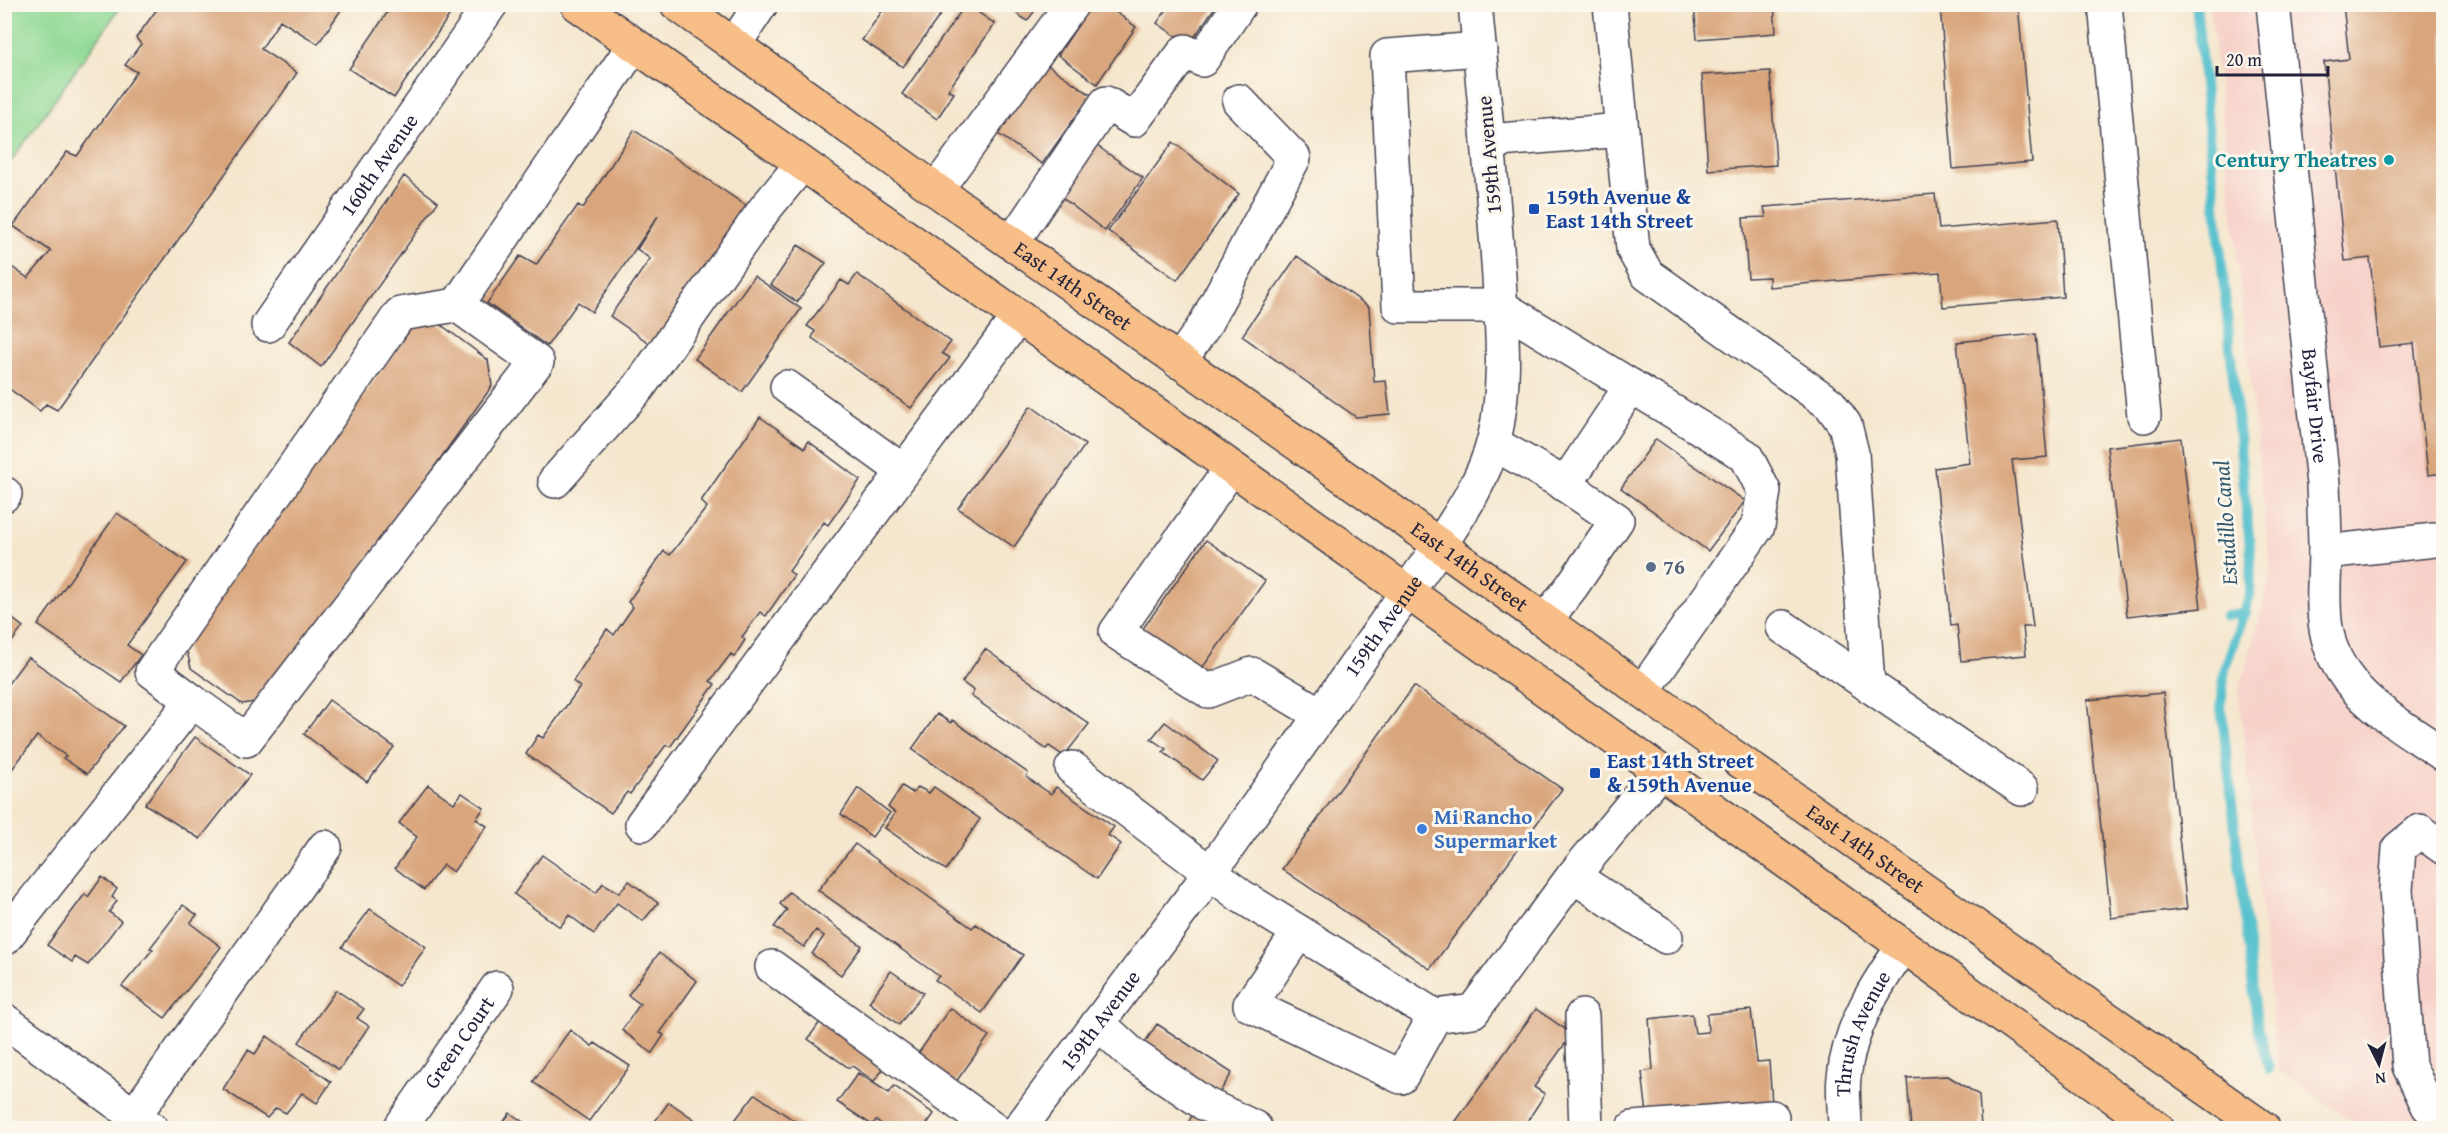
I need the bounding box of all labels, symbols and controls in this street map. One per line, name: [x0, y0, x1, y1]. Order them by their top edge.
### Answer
scale bar: [2217, 39, 2328, 77]
text: 20 m: [2226, 46, 2262, 73]
street label: 159th Avenue: [1468, 94, 1509, 216]
street label: 160th Avenue: [332, 107, 426, 222]
place label: Century Theatres: [2215, 144, 2377, 175]
marker: Century Theatres: [2382, 153, 2396, 167]
place label: 159th Avenue & East 14th Street: [1546, 181, 1693, 236]
marker: 159th Avenue & East 14th Street: [1527, 202, 1541, 216]
street label: East 14th Street: [1008, 233, 1139, 338]
street label: Bayfair Drive: [2294, 347, 2337, 465]
water label: Estudillo Canal: [2205, 460, 2245, 587]
street label: East 14th Street: [1405, 513, 1535, 620]
place label: 76: [1663, 551, 1685, 582]
marker: 76: [1644, 560, 1658, 574]
street label: 159th Avenue: [1336, 568, 1430, 683]
place label: East 14th Street & 159th Avenue: [1607, 745, 1754, 800]
marker: East 14th Street & 159th Avenue: [1588, 766, 1602, 780]
street label: East 14th Street: [1800, 796, 1931, 901]
place label: Mi Rancho Supermarket: [1434, 801, 1557, 856]
marker: Mi Rancho Supermarket: [1415, 822, 1429, 836]
street label: 159th Avenue: [1052, 963, 1148, 1077]
street label: Thrush Avenue: [1827, 964, 1898, 1097]
street label: Green Court: [416, 989, 502, 1095]
north arrow: [2349, 1034, 2409, 1094]
text: N: [2374, 1066, 2387, 1091]

